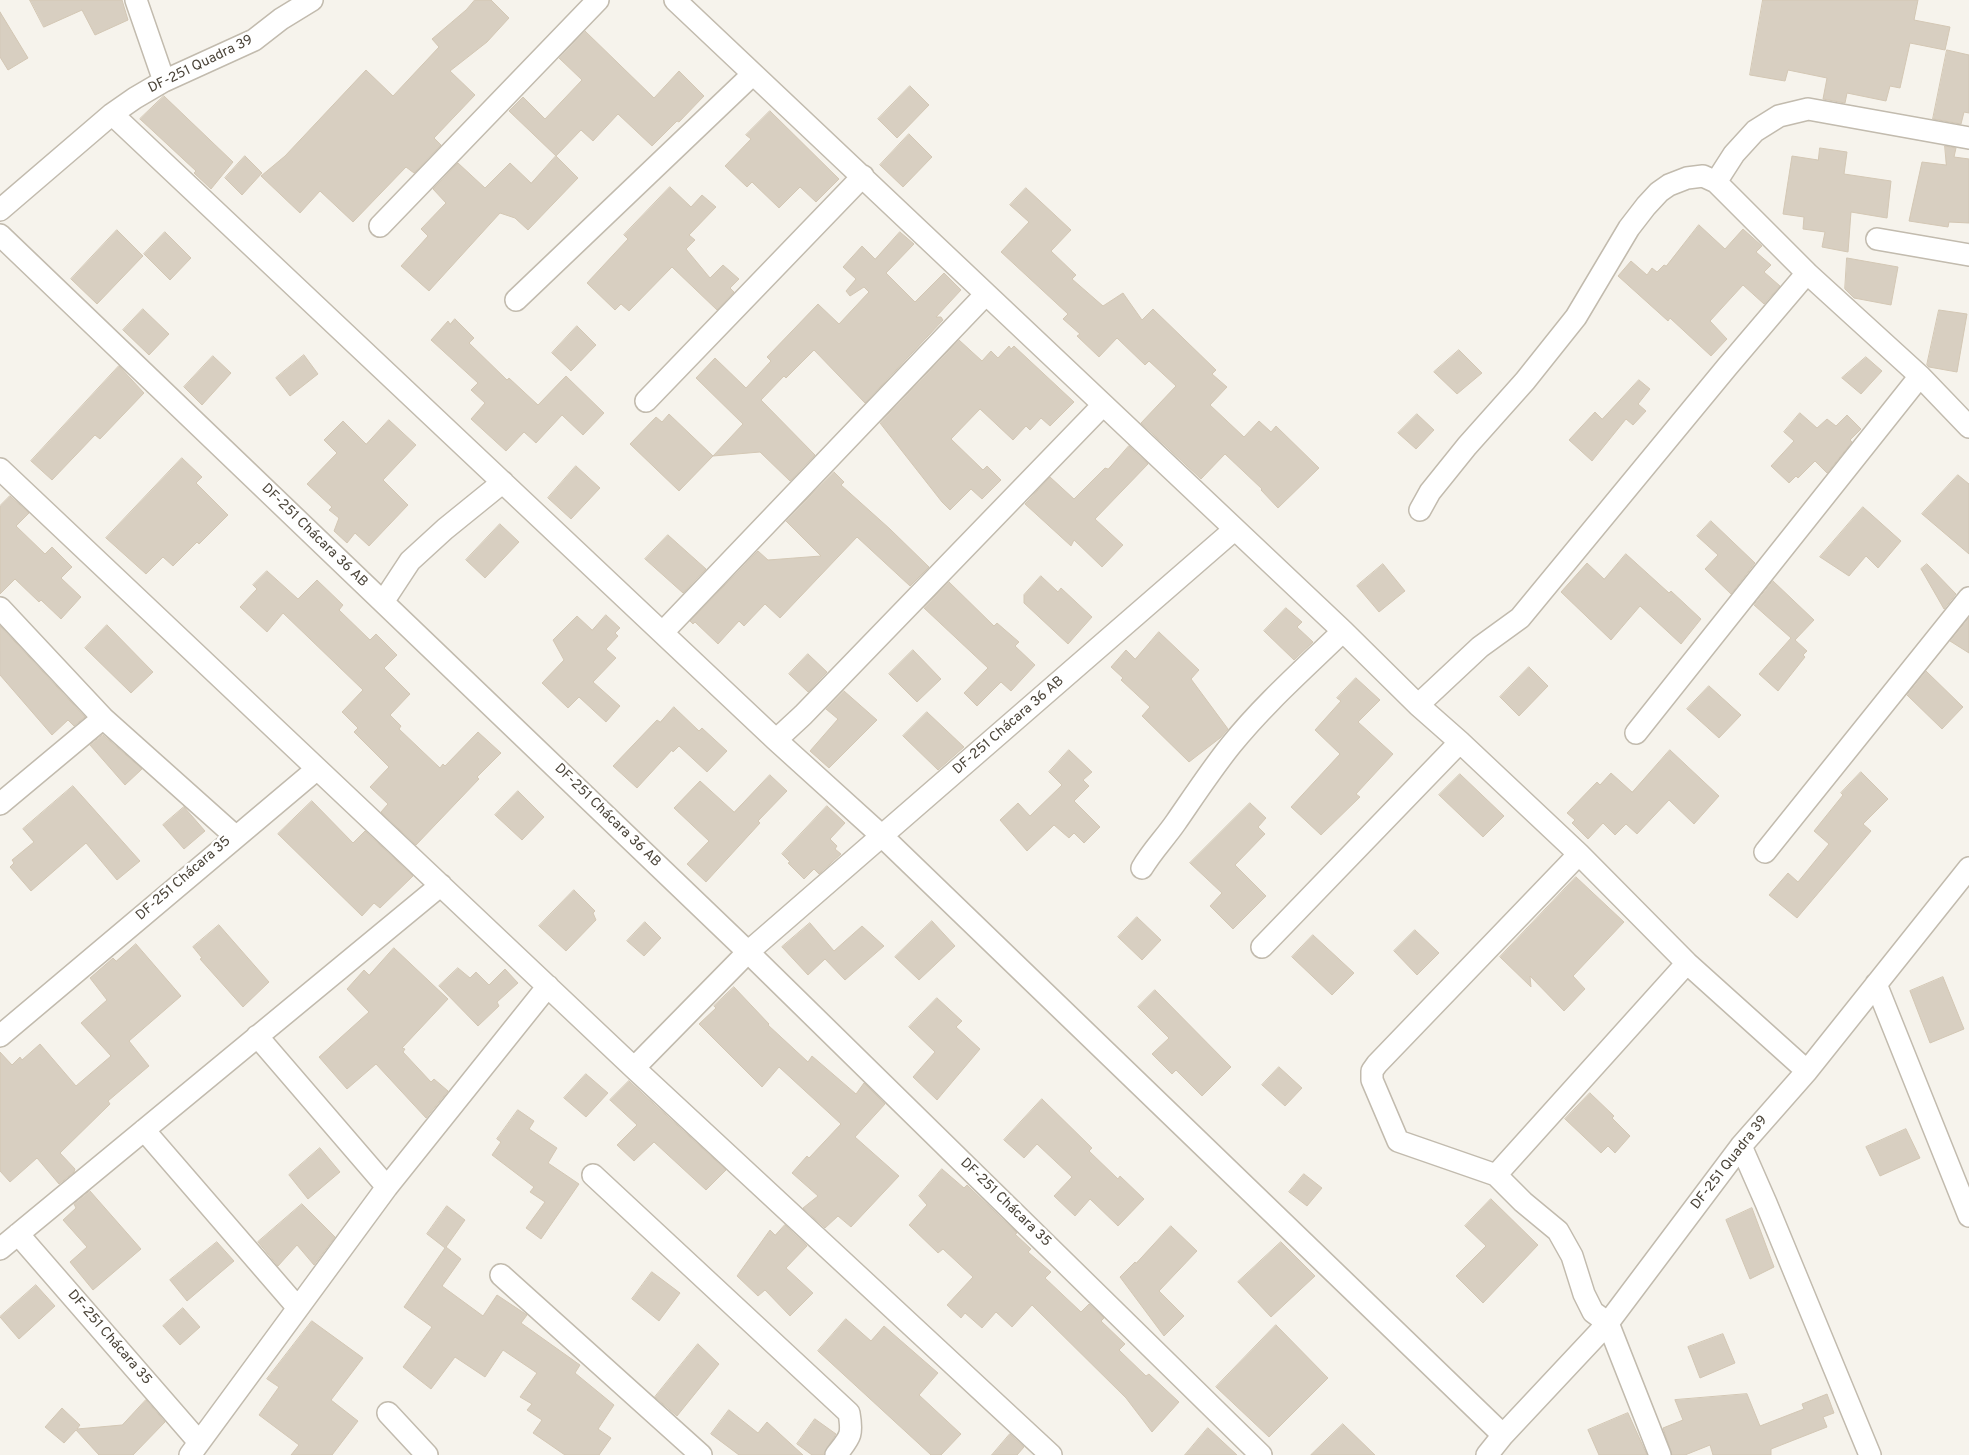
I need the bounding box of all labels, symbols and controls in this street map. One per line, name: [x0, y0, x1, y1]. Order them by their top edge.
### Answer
street label: DF-251 Quadra 39: [146, 32, 256, 98]
street label: DF-251 Chácara 36 AB: [257, 481, 371, 591]
street label: DF-251 Chácara 36 AB: [950, 673, 1068, 779]
street label: DF-251 Chácara 36 AB: [550, 761, 664, 871]
street label: DF-251 Chácara 35: [133, 833, 235, 925]
street label: DF-251 Quadra 39: [1688, 1113, 1772, 1213]
street label: DF-251 Chácara 35: [956, 1155, 1054, 1251]
street label: DF-251 Chácara 35: [63, 1287, 155, 1389]

